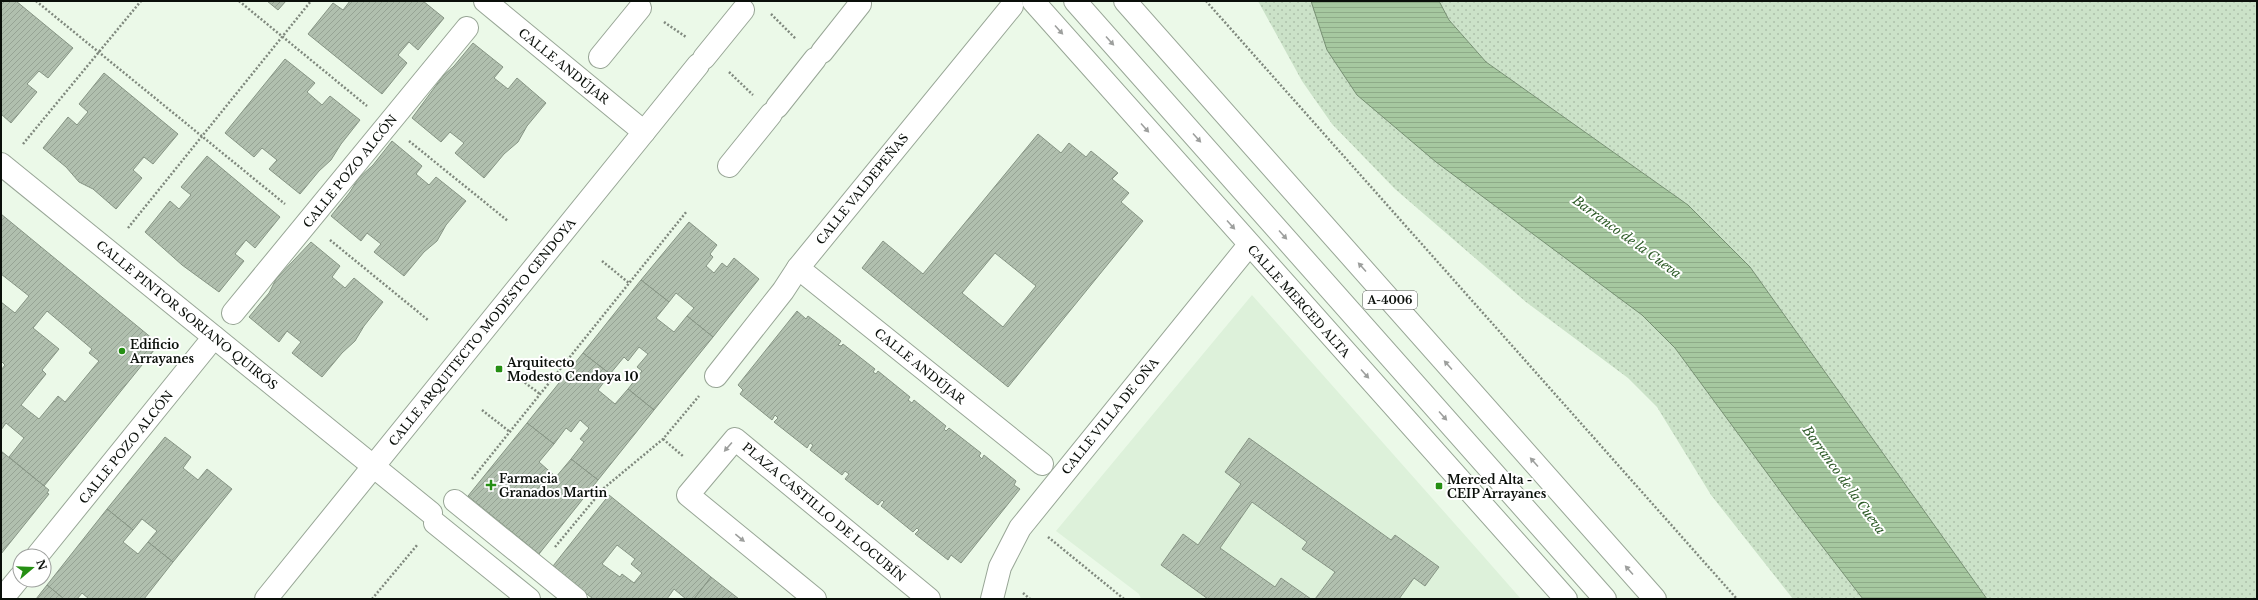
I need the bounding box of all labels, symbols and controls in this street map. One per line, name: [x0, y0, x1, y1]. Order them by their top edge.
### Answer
street label: CALLE ANDÚJAR: [516, 24, 613, 107]
one-way arrow: [1054, 25, 1063, 35]
one-way arrow: [1106, 35, 1115, 46]
street label: CALLE POZO ALCÓN: [299, 111, 400, 231]
one-way arrow: [1140, 123, 1149, 132]
street label: CALLE VALDEPEÑAS: [812, 130, 912, 247]
one-way arrow: [1192, 133, 1201, 143]
water label: Barranco de la Cueva: [1568, 191, 1685, 282]
street label: CALLE ARQUITECTO MODESTO CENDOYA: [385, 215, 579, 449]
one-way arrow: [1227, 220, 1236, 230]
one-way arrow: [1278, 230, 1287, 241]
street label: CALLE PINTOR SORIANO QUIRÓS: [93, 236, 281, 393]
street label: CALLE MERCED ALTA: [1245, 242, 1354, 361]
one-way arrow: [1357, 262, 1366, 272]
road number: A-4006: [1363, 291, 1417, 309]
street label: CALLE ANDÚJAR: [872, 324, 969, 407]
place label: Edificio Arrayanes: [129, 337, 195, 366]
marker: Edificio Arrayanes: [117, 346, 127, 356]
street label: CALLE VILLA DE OÑA: [1058, 353, 1162, 477]
place label: Arquitecto Modesto Cendoya 10: [506, 355, 639, 384]
one-way arrow: [1443, 359, 1452, 370]
marker: Arquitecto Modesto Cendoya 10: [494, 364, 504, 374]
one-way arrow: [1360, 369, 1369, 378]
street label: CALLE POZO ALCÓN: [75, 387, 176, 507]
one-way arrow: [1439, 411, 1448, 422]
water label: Barranco de la Cueva: [1798, 421, 1889, 538]
street label: PLAZA CASTILLO DE LOCUBÍN: [739, 438, 909, 585]
one-way arrow: [723, 442, 733, 452]
one-way arrow: [1529, 457, 1538, 467]
place label: Farmacia Granados Martin: [499, 471, 608, 500]
place label: Merced Alta - CEIP Arrayanes: [1447, 472, 1547, 501]
marker: Farmacia Granados Martin: [486, 480, 496, 490]
marker: Merced Alta - CEIP Arrayanes: [1434, 481, 1444, 491]
one-way arrow: [734, 533, 745, 542]
north arrow: [12, 548, 52, 588]
text: N: [33, 558, 50, 573]
one-way arrow: [1625, 565, 1634, 575]

